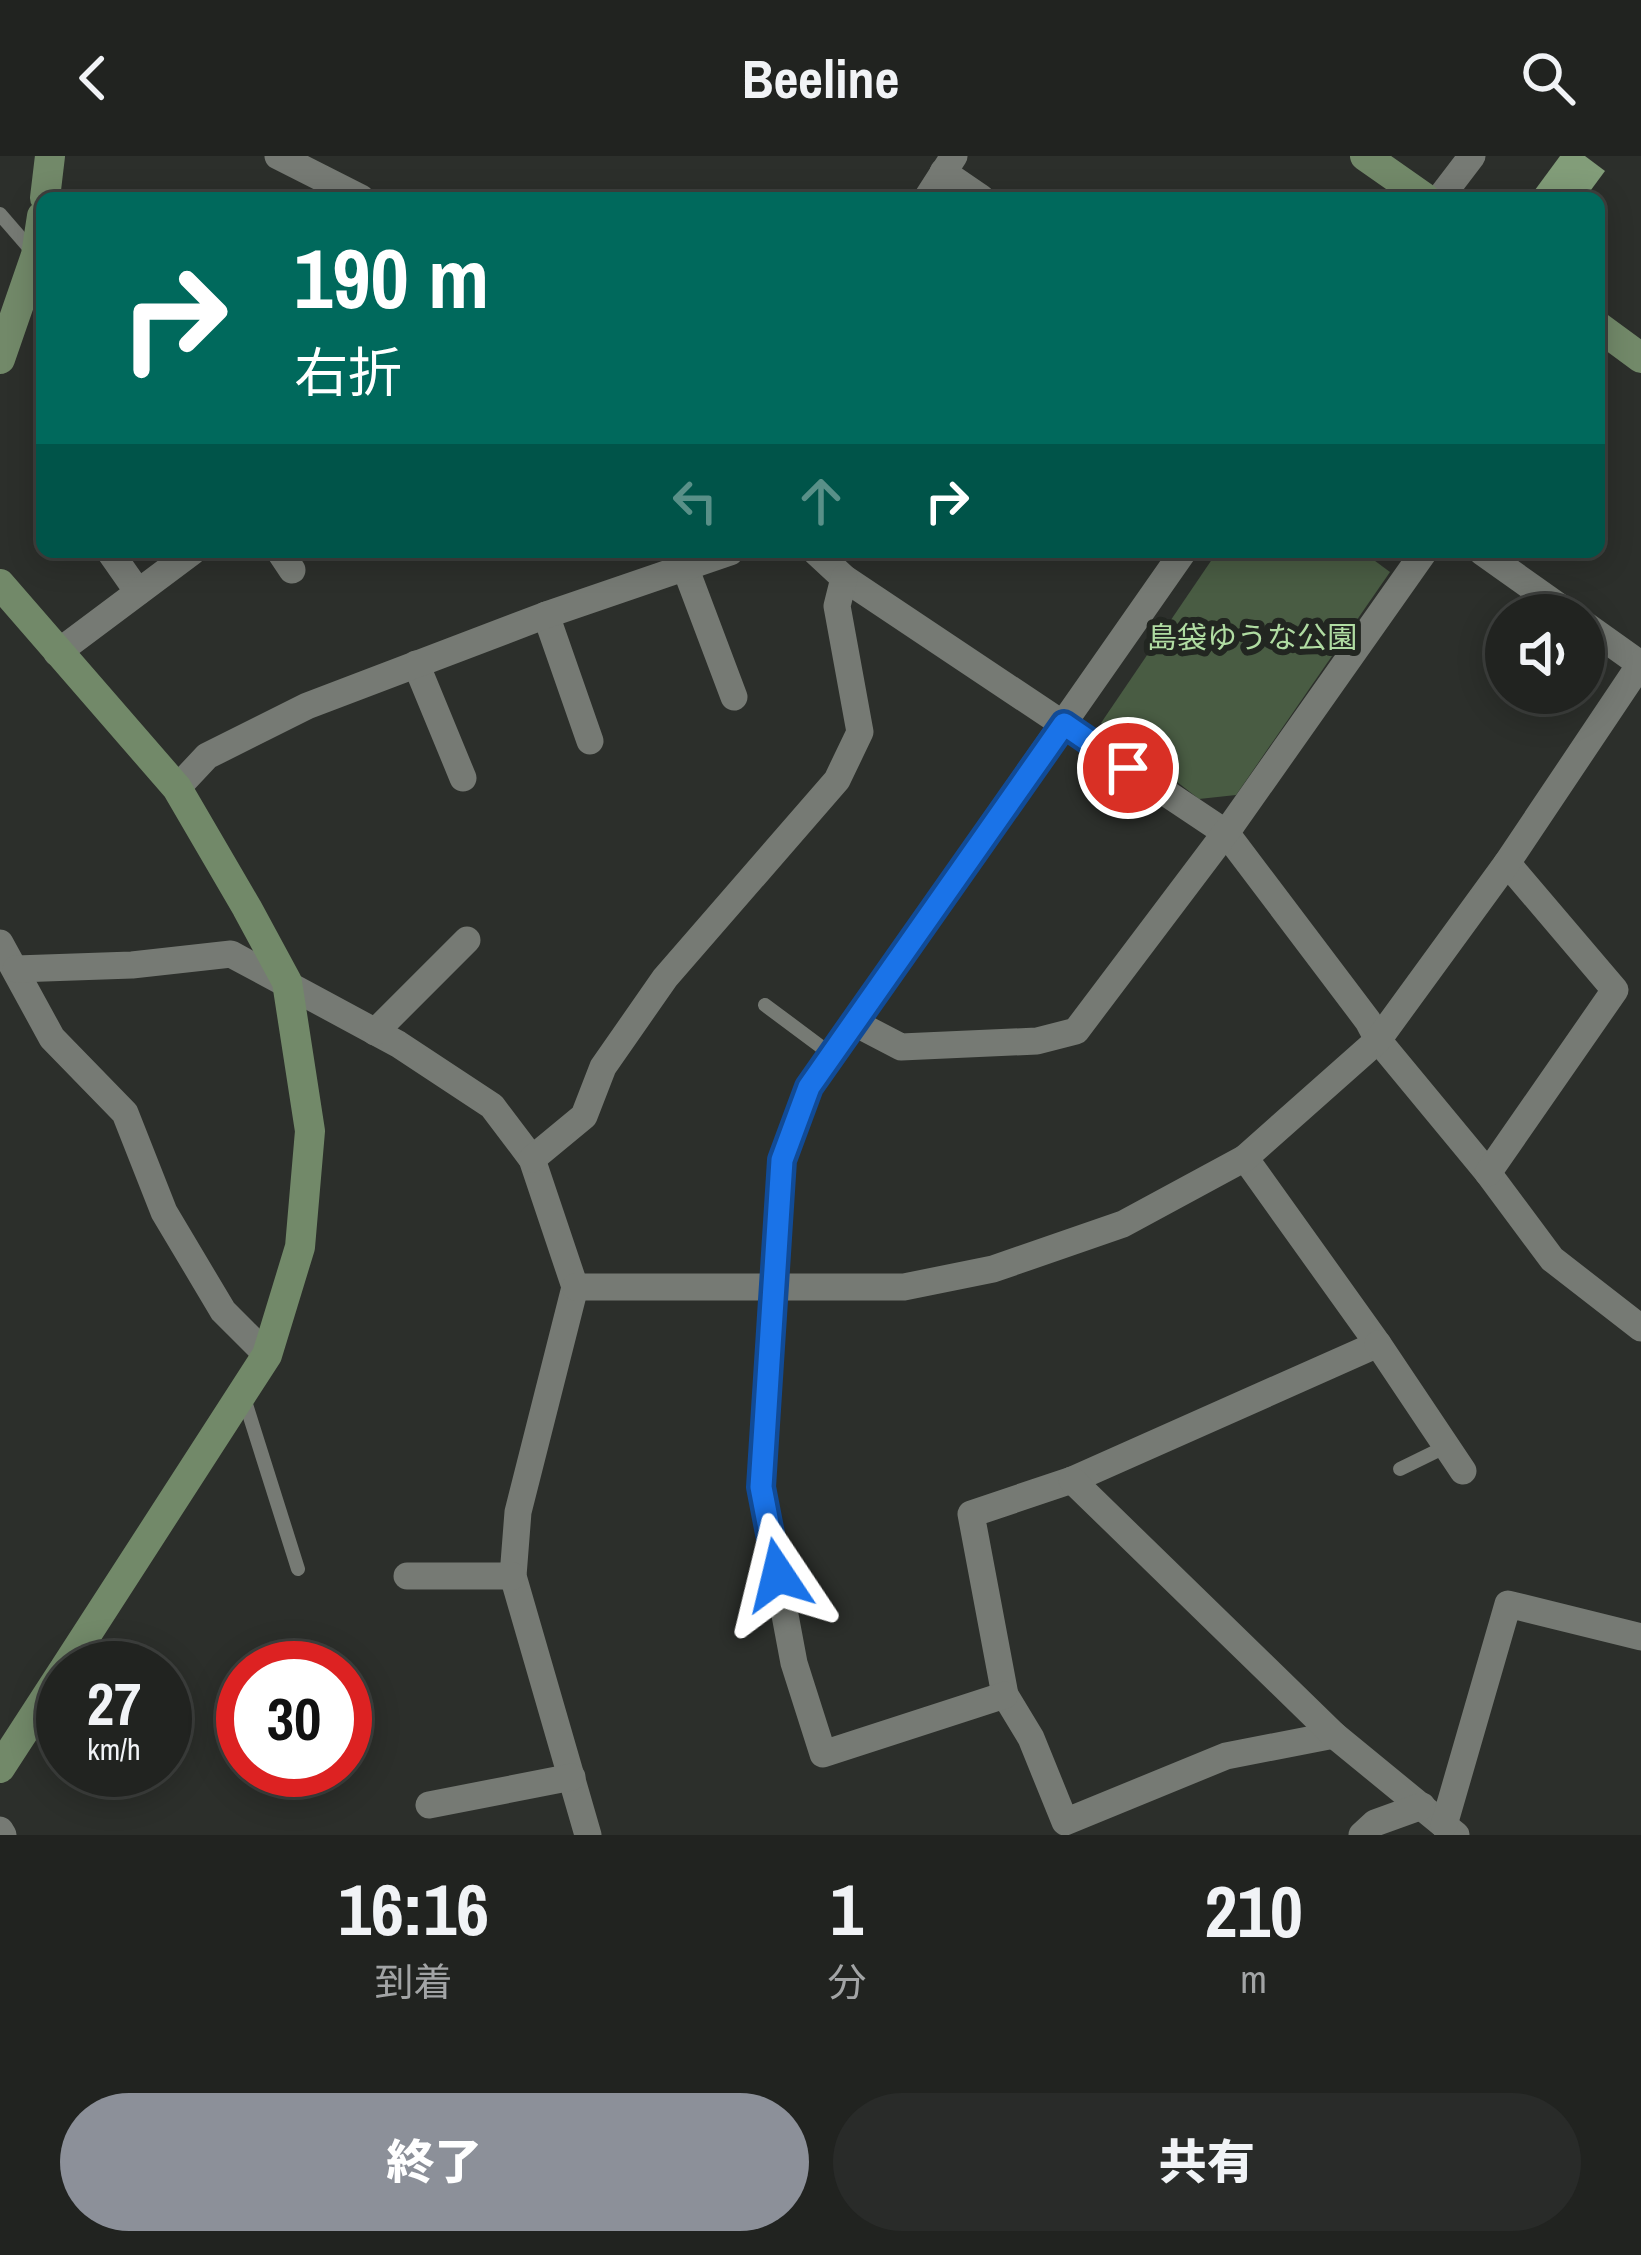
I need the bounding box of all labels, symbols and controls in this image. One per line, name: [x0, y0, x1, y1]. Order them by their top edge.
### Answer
text: Beeline: [742, 42, 899, 115]
icon: back: [60, 45, 126, 111]
icon: search: [1515, 45, 1581, 111]
text: 190 m: [294, 221, 489, 334]
icon: right: [96, 240, 252, 396]
text: 右折: [294, 336, 402, 409]
icon: left: [662, 468, 728, 534]
icon: ahead: [788, 468, 854, 534]
icon: right: [914, 468, 980, 534]
map controls: [1485, 594, 1605, 714]
button: sound: [1485, 594, 1605, 714]
park label: 島袋ゆうな公園: [1147, 617, 1357, 657]
pin: [1077, 717, 1179, 819]
icon: arrive: [1095, 735, 1161, 801]
position arrow: [715, 1512, 841, 1638]
speed limit sign: 30: [216, 1641, 372, 1797]
text: 27: [87, 1663, 141, 1744]
text: km/h: [87, 1729, 141, 1769]
text: 16:16: [338, 1860, 489, 1957]
text: 1: [830, 1860, 863, 1957]
text: 210: [1204, 1862, 1303, 1959]
text: m: [1240, 1953, 1267, 2005]
text: 到着: [375, 1956, 453, 2008]
text: 分: [827, 1956, 866, 2008]
button: 終了: [60, 2093, 809, 2231]
button: 共有: [833, 2093, 1581, 2231]

